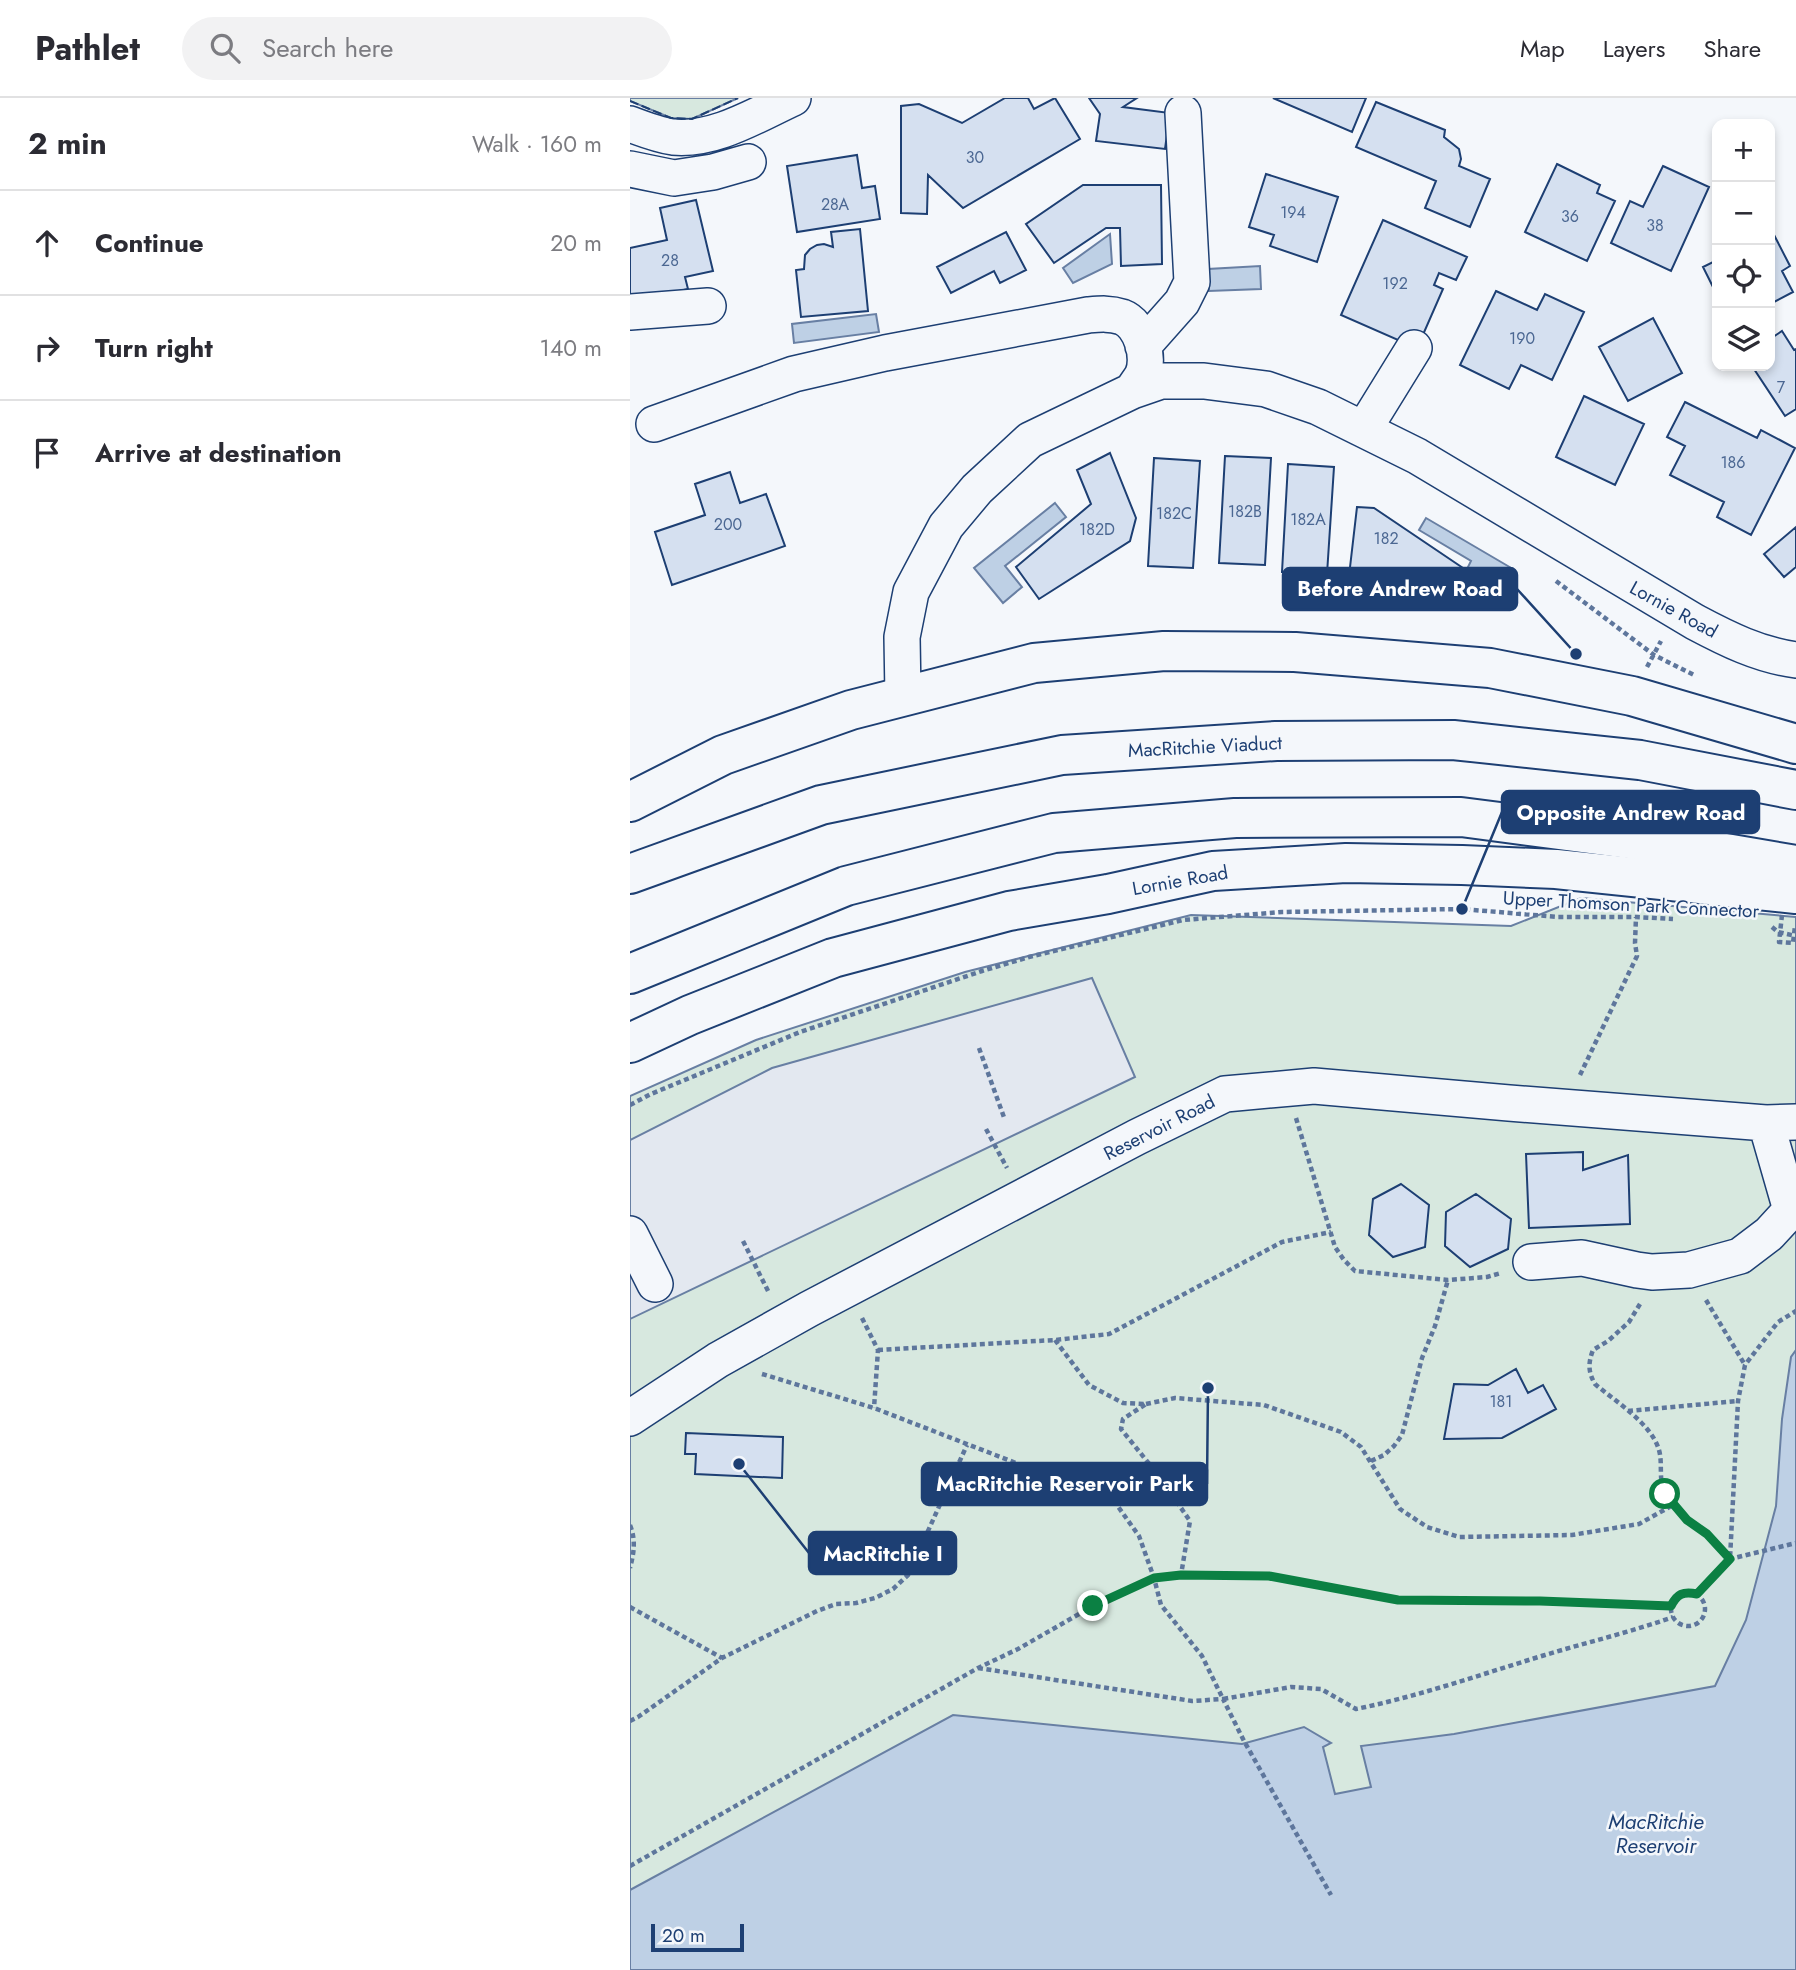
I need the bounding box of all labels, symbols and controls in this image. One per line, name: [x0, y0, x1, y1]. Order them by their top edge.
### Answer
search box: [182, 17, 672, 80]
text: Pathlet: [35, 25, 140, 72]
icon: search: [206, 29, 244, 67]
text: Search here: [262, 29, 393, 67]
text: Map: [1520, 31, 1565, 66]
text: Layers: [1603, 31, 1665, 66]
text: Share: [1703, 31, 1761, 66]
map controls: [1712, 119, 1775, 371]
button: +: [1712, 119, 1775, 182]
text: 2 min: [28, 122, 107, 165]
text: Walk · 160 m: [472, 127, 602, 161]
house number: 30: [966, 146, 984, 169]
button: −: [1712, 182, 1775, 245]
house number: 28A: [821, 193, 850, 216]
house number: 194: [1280, 201, 1306, 224]
house number: 36: [1561, 205, 1579, 228]
house number: 38: [1646, 214, 1664, 237]
icon: ahead: [28, 224, 66, 262]
text: Continue: [95, 224, 204, 262]
text: 20 m: [550, 226, 602, 260]
button: locate: [1712, 245, 1775, 308]
house number: 28: [661, 249, 679, 272]
house number: 192: [1382, 272, 1408, 295]
button: layers: [1712, 308, 1775, 371]
house number: 190: [1509, 327, 1535, 350]
icon: right: [28, 329, 66, 367]
text: Turn right: [95, 329, 213, 367]
text: 140 m: [540, 331, 602, 365]
house number: 7: [1777, 376, 1786, 399]
icon: arrive: [28, 434, 66, 472]
text: Arrive at destination: [95, 434, 342, 472]
house number: 186: [1720, 451, 1746, 474]
house number: 182B: [1228, 500, 1262, 523]
house number: 182C: [1156, 502, 1192, 525]
house number: 182A: [1290, 508, 1326, 531]
house number: 200: [714, 513, 742, 536]
house number: 182D: [1079, 518, 1115, 541]
house number: 182: [1373, 527, 1399, 550]
callout: Before Andrew Road: [1283, 568, 1517, 610]
text: Before Andrew Road: [1297, 574, 1503, 604]
street label: Lornie Road: [1625, 574, 1723, 645]
street label: MacRitchie Viaduct: [1127, 729, 1283, 764]
callout: Opposite Andrew Road: [1502, 791, 1759, 833]
text: Opposite Andrew Road: [1517, 798, 1745, 828]
street label: Lornie Road: [1130, 859, 1230, 902]
street label: Upper Thomson Park Connector: [1502, 884, 1760, 925]
street label: Reservoir Road: [1099, 1088, 1220, 1167]
house number: 181: [1489, 1390, 1513, 1413]
callout: MacRitchie Reservoir Park: [922, 1463, 1207, 1505]
text: MacRitchie Reservoir Park: [936, 1469, 1194, 1499]
route start: [1649, 1478, 1680, 1509]
callout: MacRitchie I: [809, 1532, 956, 1574]
text: MacRitchie I: [823, 1539, 943, 1569]
route end: [1077, 1590, 1108, 1621]
water label: MacRitchie Reservoir: [1608, 1807, 1704, 1861]
scale bar: [651, 1921, 744, 1953]
text: 20 m: [662, 1922, 705, 1949]

